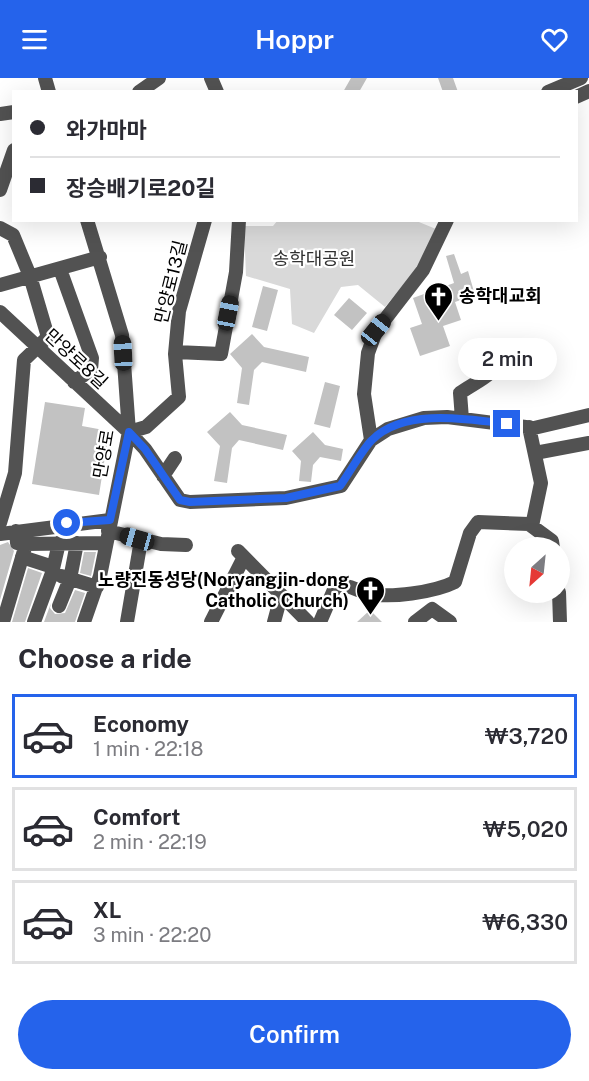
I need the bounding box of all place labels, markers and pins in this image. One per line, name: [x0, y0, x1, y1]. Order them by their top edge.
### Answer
church icon: 송학대교회: [422, 280, 454, 322]
place label: 송학대교회: [459, 285, 542, 306]
place label: 노량진동성당(Noryangjin-dong Catholic Church): [98, 569, 349, 611]
church icon: 노량진동성당(Noryangjin-dong Catholic Church): [354, 574, 386, 616]

